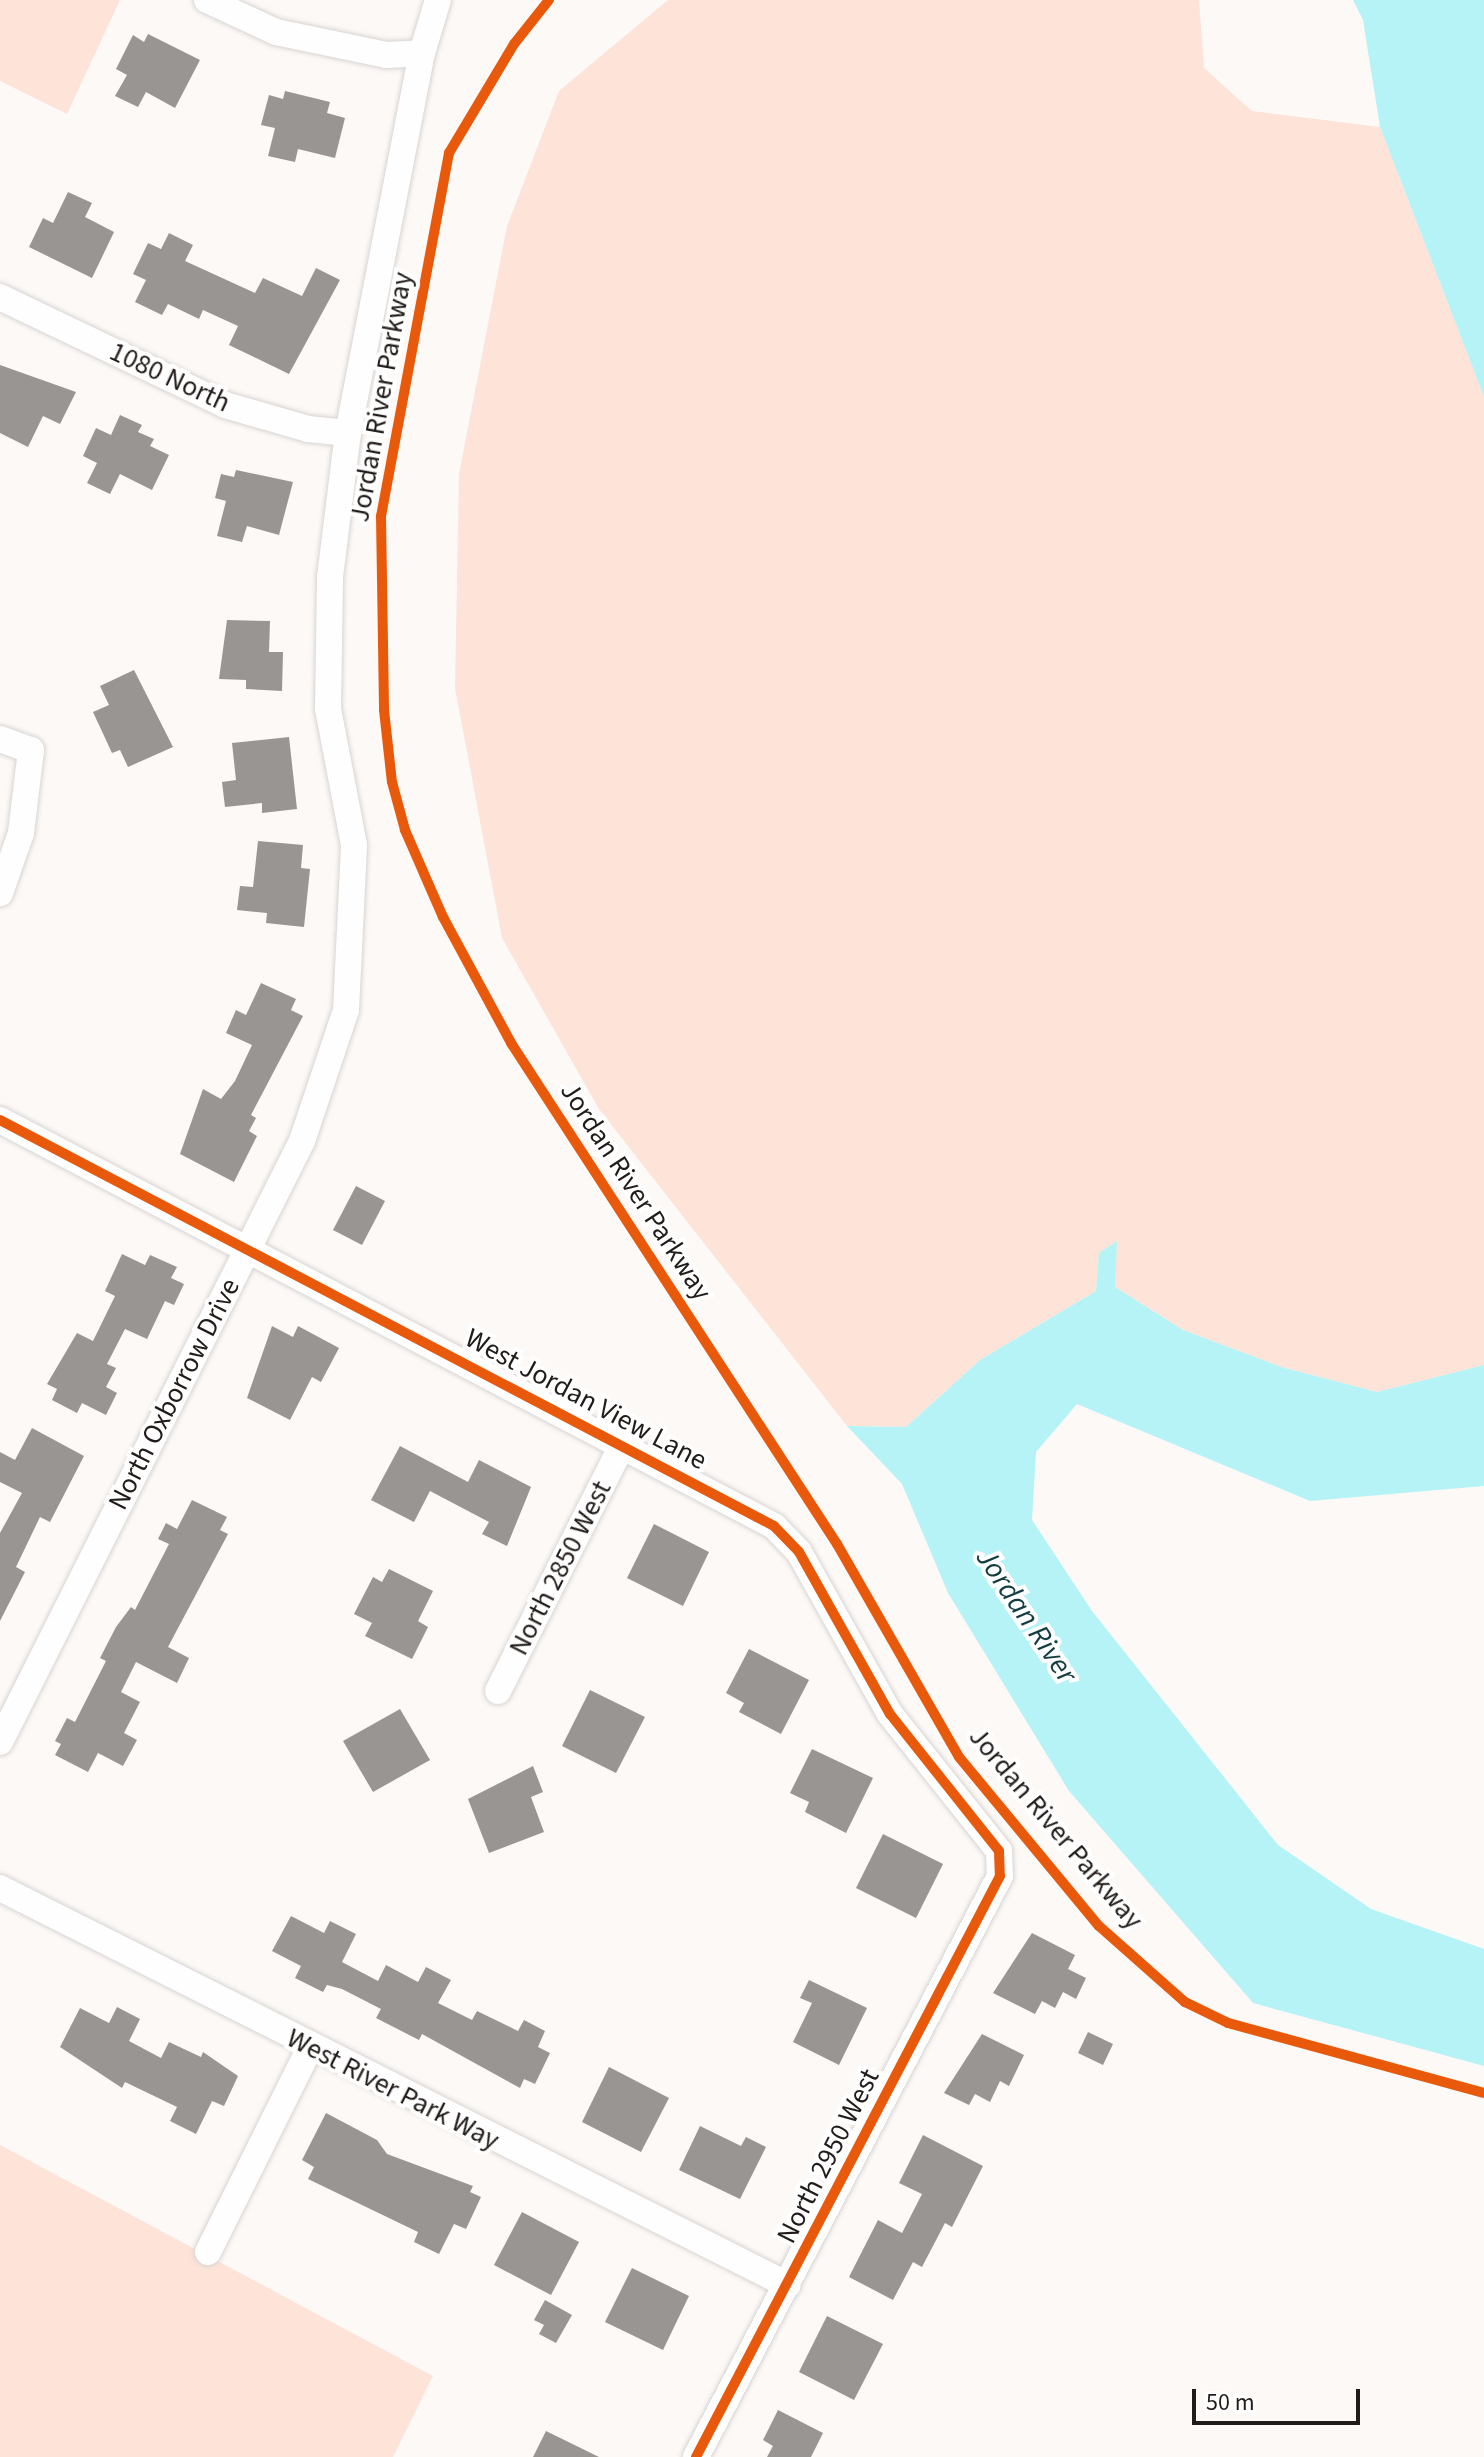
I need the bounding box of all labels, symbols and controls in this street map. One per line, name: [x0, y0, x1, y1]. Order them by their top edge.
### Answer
street label: Jordan River Parkway: [342, 270, 420, 524]
street label: 1080 North: [104, 335, 236, 419]
street label: Jordan River Parkway: [553, 1076, 719, 1306]
street label: North Oxborrow Drive: [101, 1273, 247, 1515]
street label: West Jordan View Lane: [459, 1321, 713, 1477]
street label: North 2850 West: [502, 1475, 618, 1661]
water label: Jordan River: [968, 1542, 1084, 1690]
street label: Jordan River Parkway: [962, 1720, 1150, 1936]
street label: West River Park Way: [281, 2021, 505, 2157]
street label: North 2950 West: [770, 2063, 886, 2249]
scale bar: [1196, 2373, 1364, 2423]
text: 50 m: [1206, 2385, 1255, 2420]

